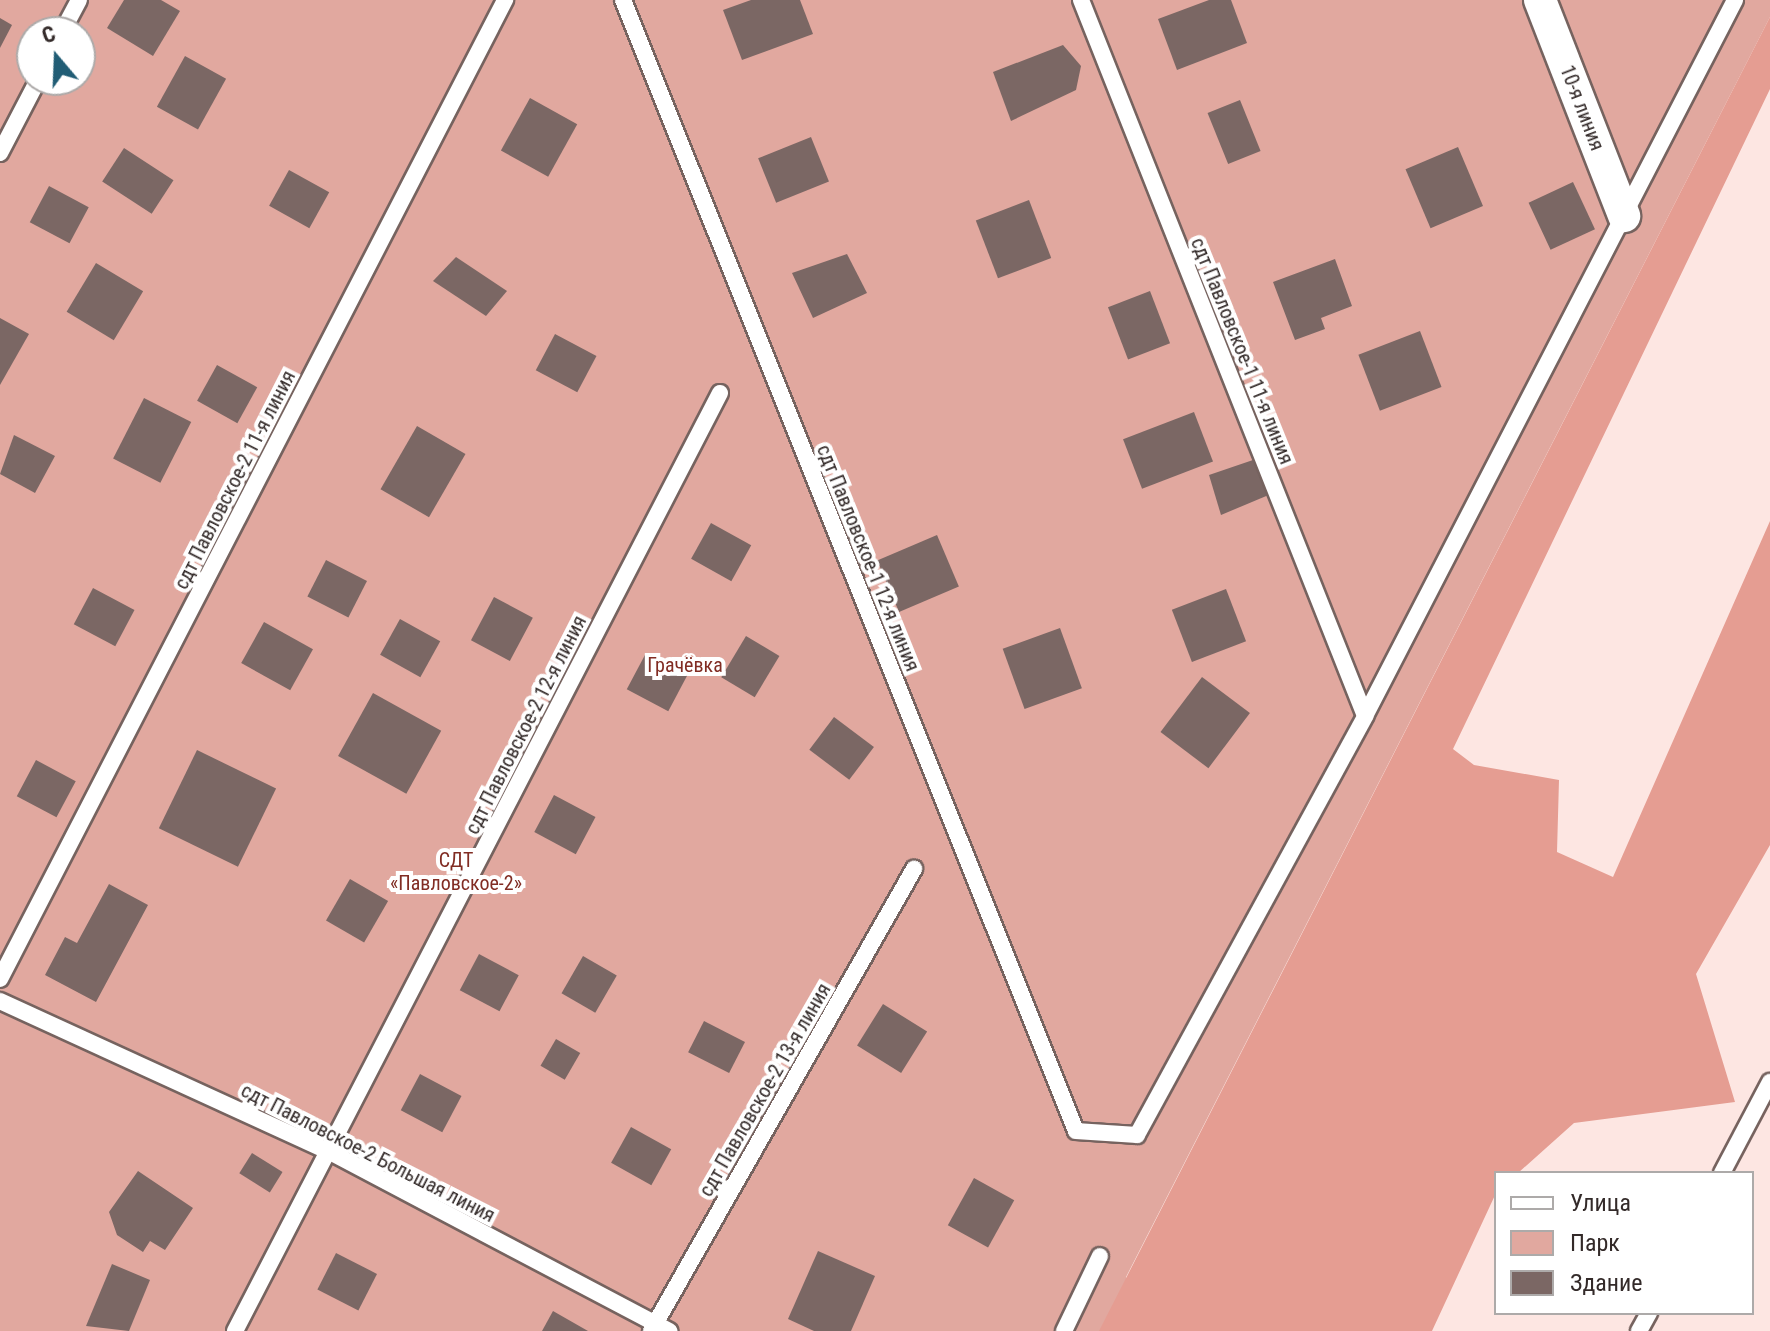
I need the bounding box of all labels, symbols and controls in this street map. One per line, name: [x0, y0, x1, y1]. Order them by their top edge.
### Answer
north arrow: [16, 16, 96, 96]
text: С: [39, 21, 59, 49]
street label: 10-я линия: [1555, 62, 1609, 154]
street label: сдт Павловское-1 11-я линия: [1186, 234, 1298, 468]
street label: сдт Павловское-2 11-я линия: [169, 367, 301, 593]
street label: сдт Павловское-1 12-я линия: [812, 441, 924, 675]
street label: сдт Павловское-2 12-я линия: [460, 612, 592, 838]
park label: Грачёвка: [647, 653, 723, 677]
park label: СДТ «Павловское-2»: [390, 849, 522, 896]
street label: сдт Павловское-2 13-я линия: [694, 979, 836, 1201]
street label: сдт Павловское-2 Большая линия: [237, 1078, 499, 1228]
legend: [1494, 1171, 1754, 1315]
text: Улица: [1570, 1189, 1631, 1217]
text: Парк: [1570, 1229, 1620, 1257]
text: Здание: [1570, 1269, 1642, 1297]

